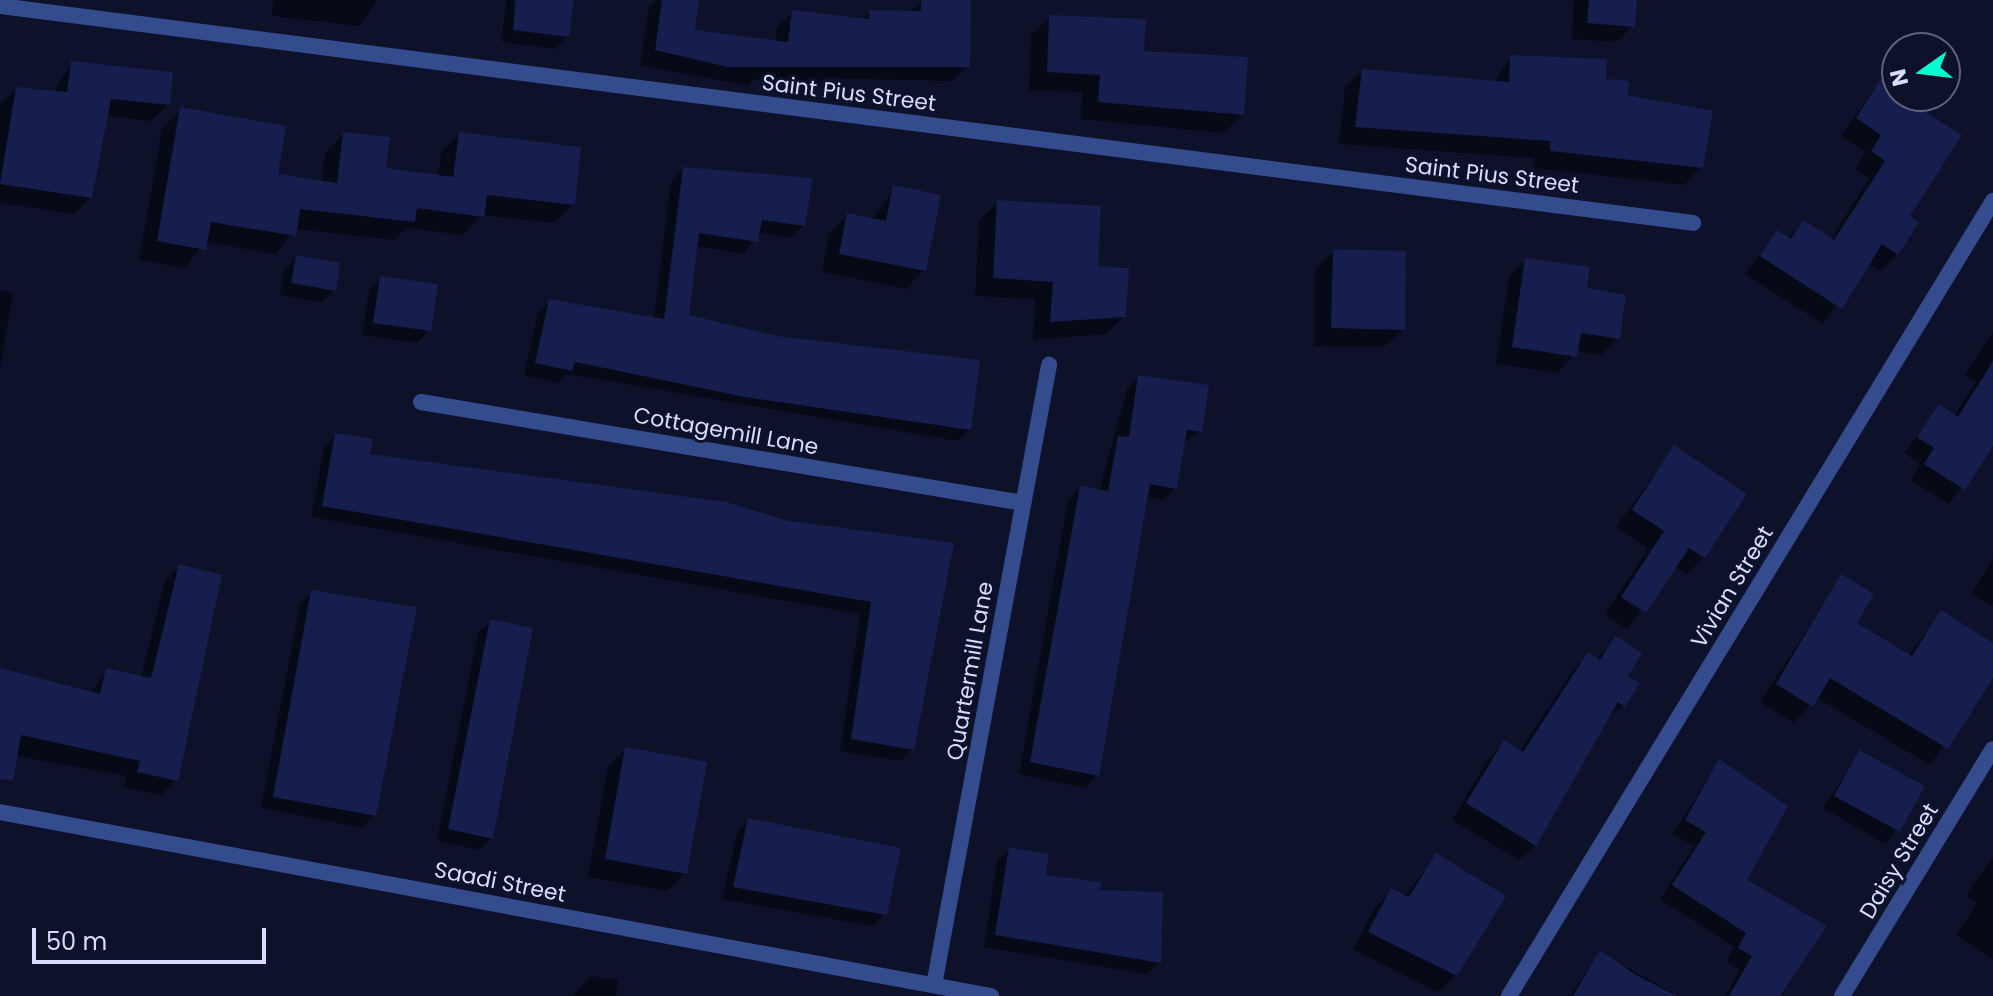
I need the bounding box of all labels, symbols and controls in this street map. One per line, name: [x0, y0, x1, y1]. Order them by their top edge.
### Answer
north arrow: [1881, 32, 1961, 112]
text: N: [1882, 66, 1916, 89]
street label: Saint Pius Street: [760, 69, 938, 117]
street label: Saint Pius Street: [1403, 151, 1581, 199]
street label: Cottagemill Lane: [631, 402, 821, 460]
street label: Vivian Street: [1685, 521, 1779, 653]
street label: Quartermill Lane: [941, 579, 999, 763]
street label: Daisy Street: [1854, 798, 1944, 924]
street label: Saadi Street: [432, 856, 568, 908]
scale bar: [36, 912, 270, 962]
text: 50 m: [46, 925, 107, 958]

